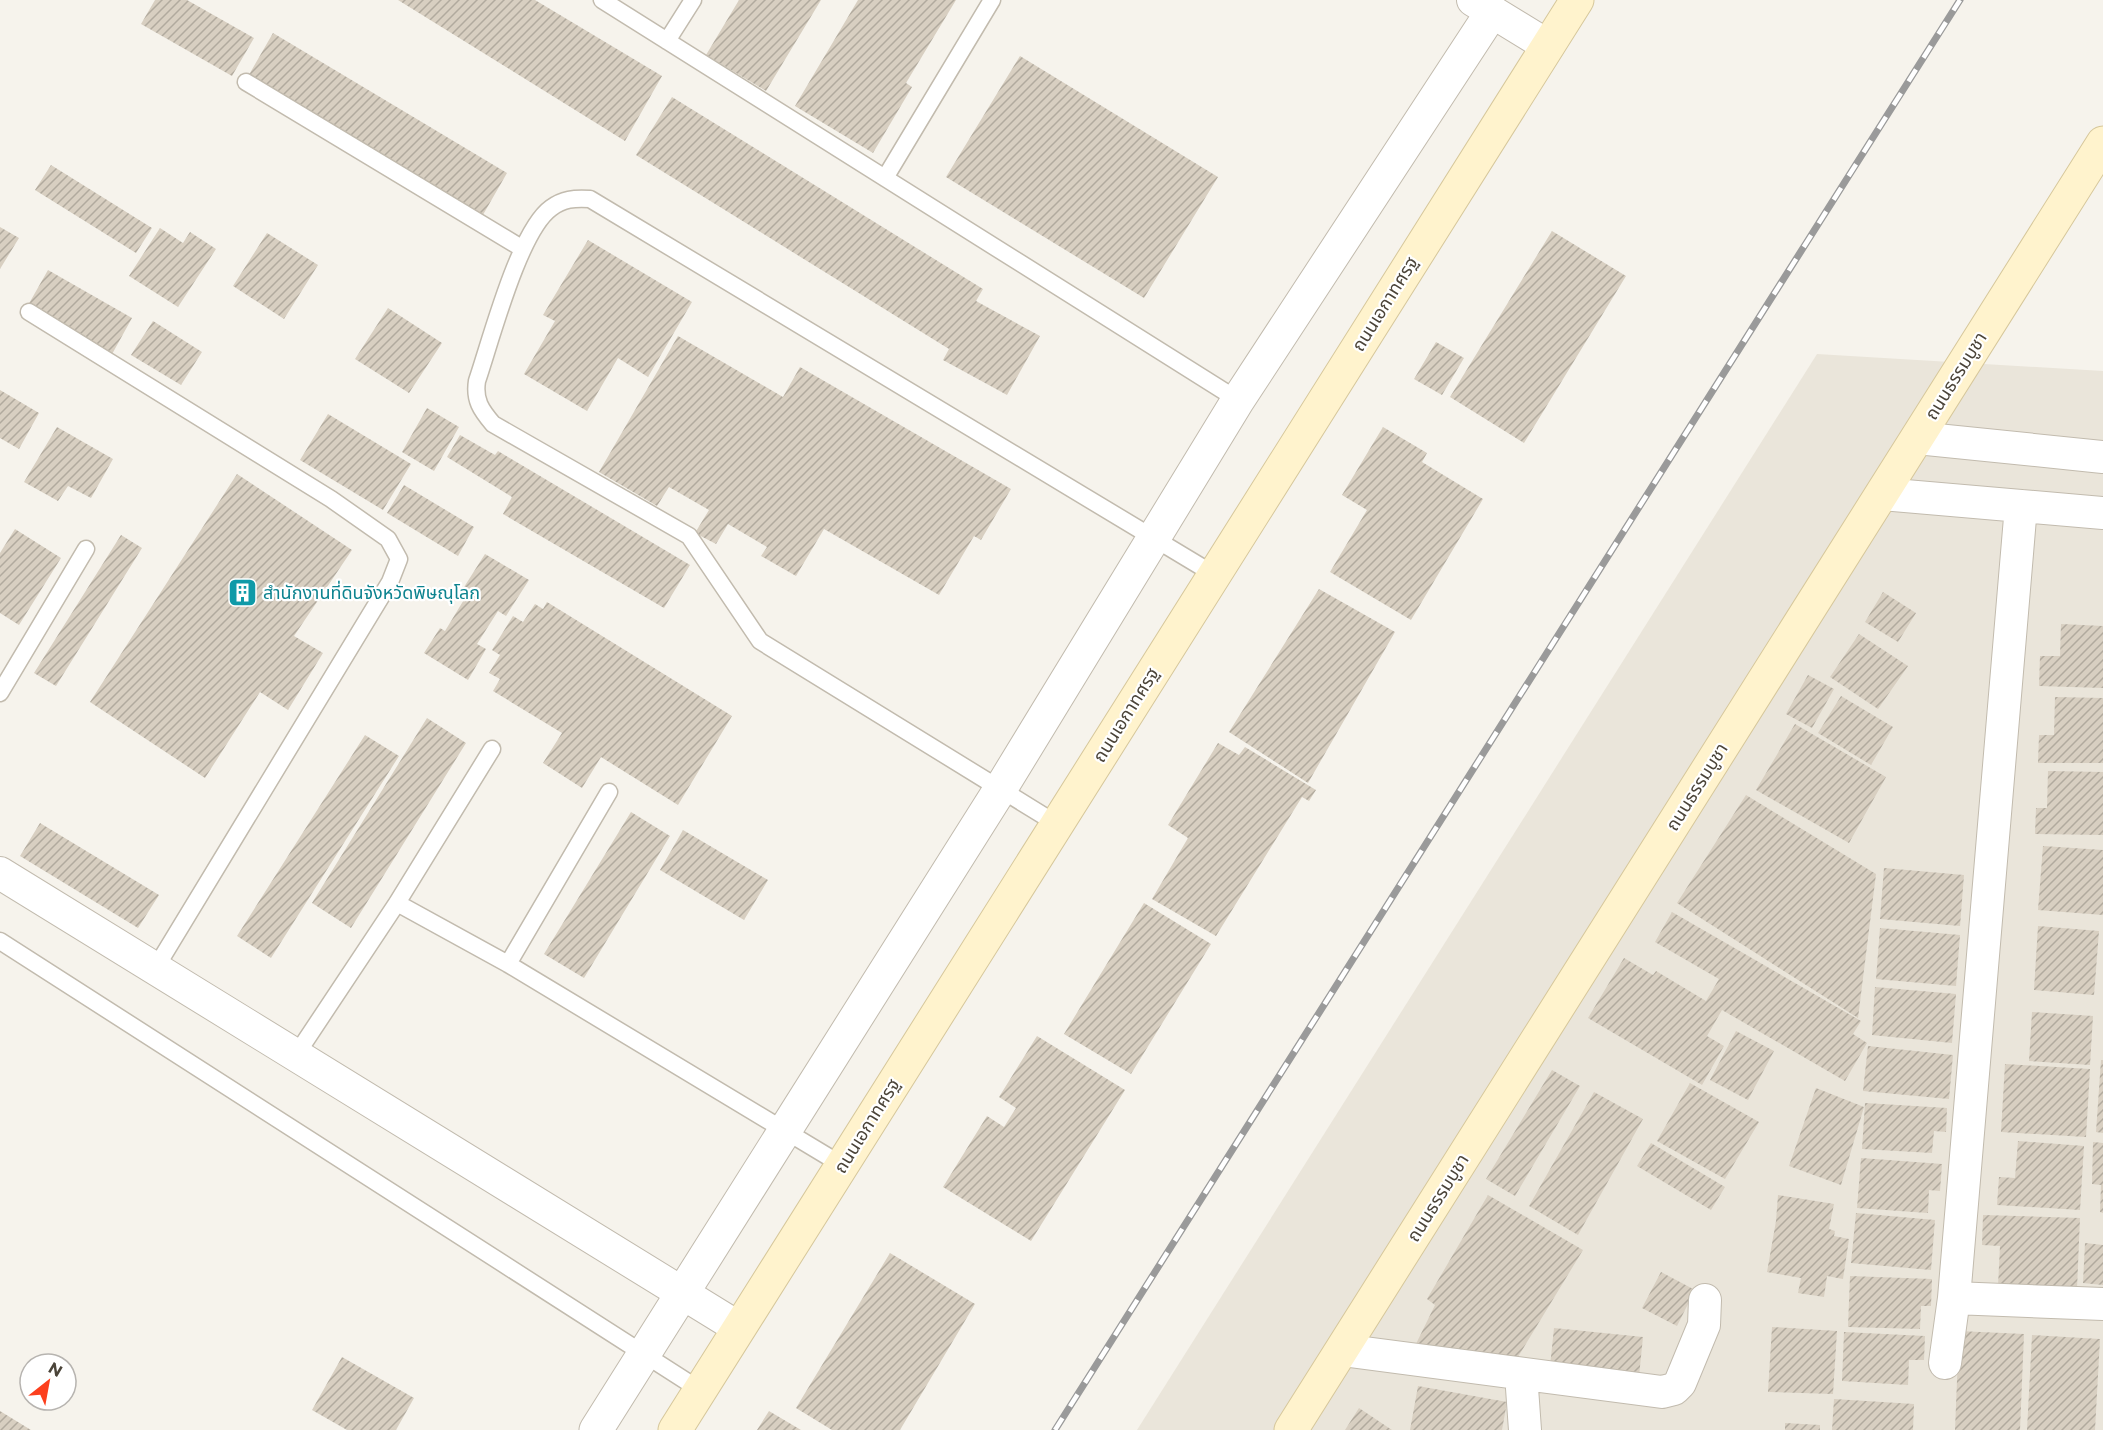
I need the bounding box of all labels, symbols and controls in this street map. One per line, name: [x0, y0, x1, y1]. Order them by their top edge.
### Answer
street label: ถนนเอกาทศรฐ: [1347, 253, 1423, 355]
street label: ถนนธรรมบูชา: [1920, 328, 1993, 425]
building icon: สำนักงานที่ดินจังหวัดพิษณุโลก: [226, 577, 258, 609]
place label: สำนักงานที่ดินจังหวัดพิษณุโลก: [263, 580, 480, 604]
street label: ถนนเอกาทศรฐ: [1088, 664, 1164, 766]
street label: ถนนธรรมบูชา: [1661, 739, 1734, 836]
street label: ถนนเอกาทศรฐ: [829, 1075, 905, 1177]
street label: ถนนธรรมบูชา: [1402, 1150, 1475, 1247]
north arrow: [18, 1352, 78, 1412]
text: N: [45, 1358, 66, 1381]

